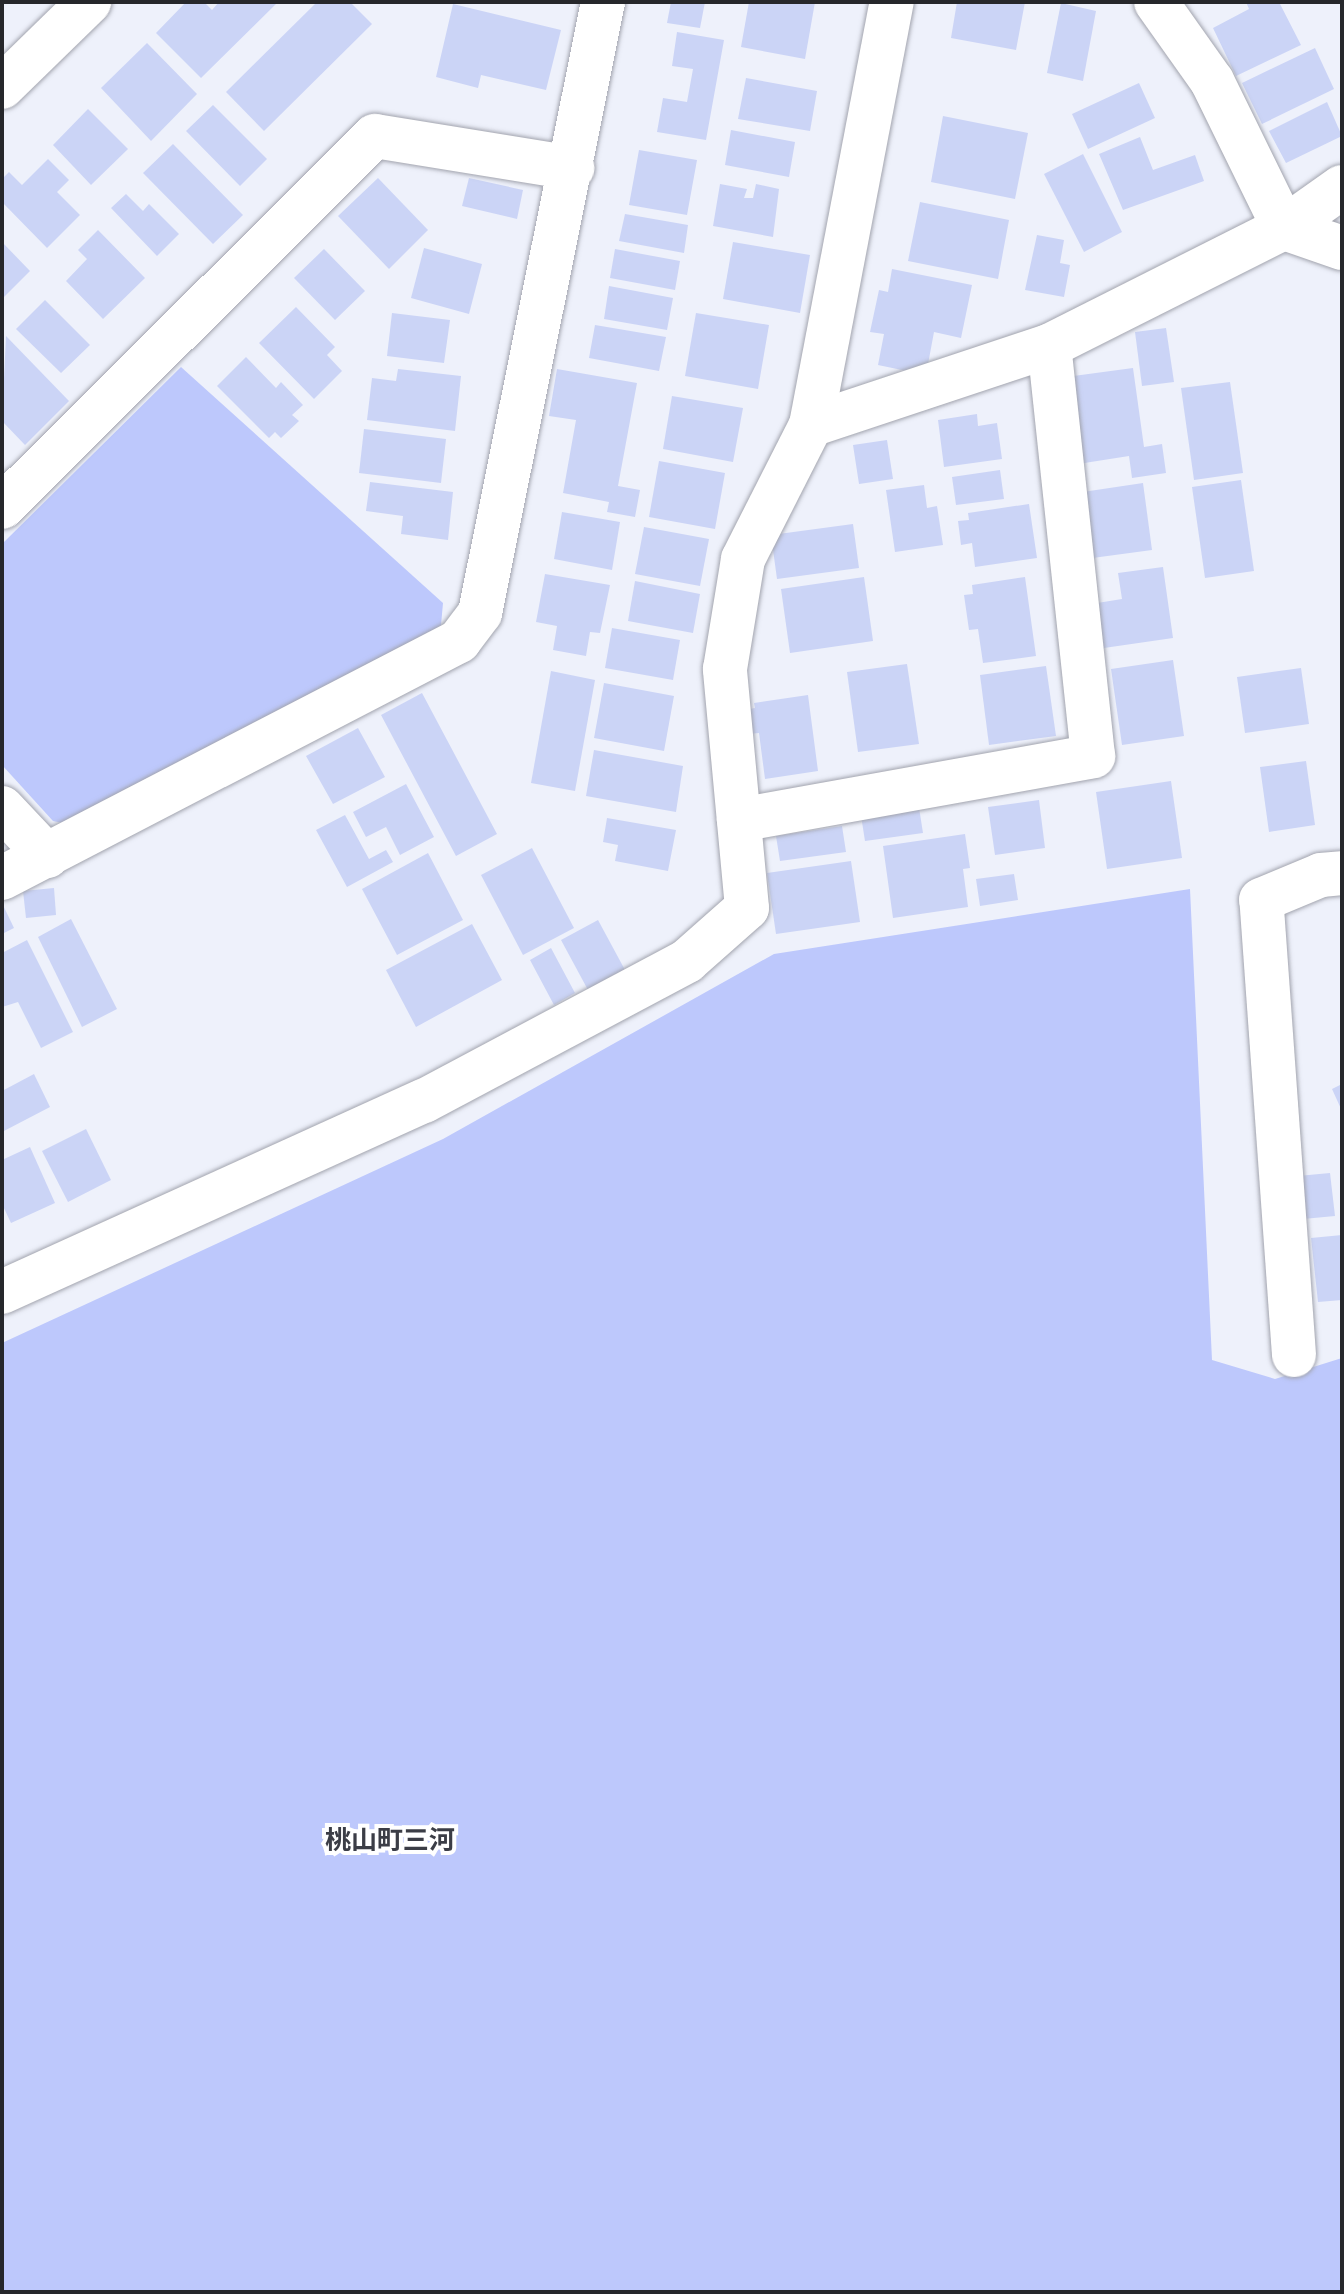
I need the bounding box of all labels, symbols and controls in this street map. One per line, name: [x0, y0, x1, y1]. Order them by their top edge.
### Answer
district label: 桃山町三河: [325, 1824, 455, 1856]

